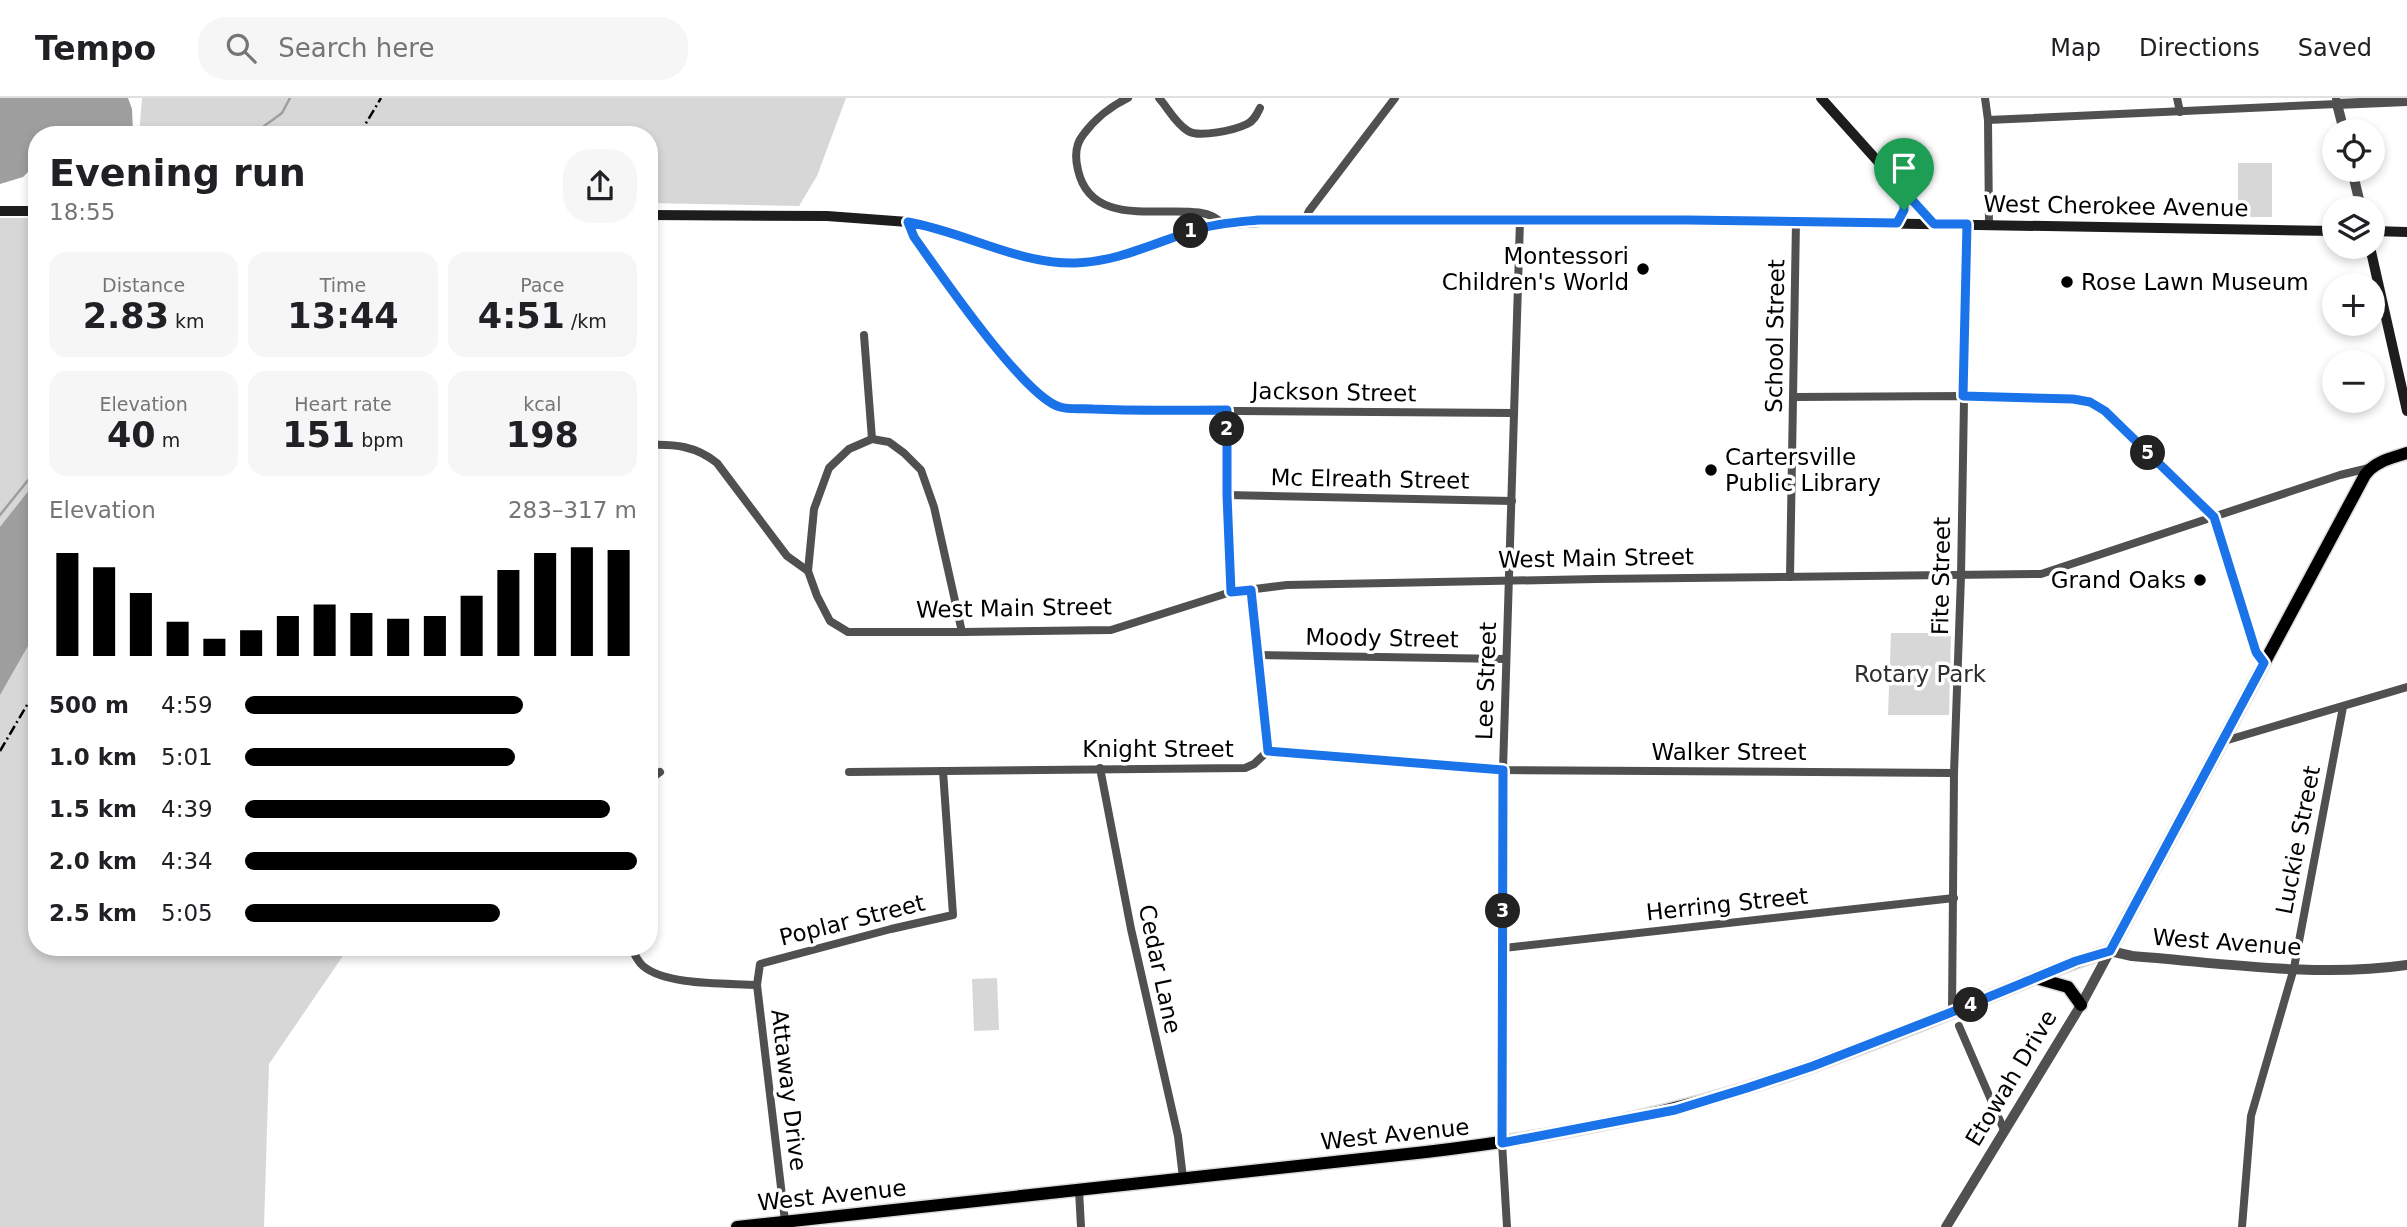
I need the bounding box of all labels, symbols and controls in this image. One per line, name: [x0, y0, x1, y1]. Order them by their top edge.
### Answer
search box: [198, 17, 688, 80]
text: Tempo: [35, 29, 156, 68]
icon: search: [222, 29, 260, 67]
text: Search here: [278, 33, 434, 63]
text: Map: [2050, 34, 2101, 62]
text: Directions: [2139, 34, 2260, 62]
text: Saved: [2298, 34, 2372, 62]
map controls: [2322, 119, 2385, 413]
button: locate: [2322, 119, 2385, 182]
pin: [1874, 138, 1934, 210]
button: share: [563, 149, 637, 223]
icon: arrive: [1885, 149, 1923, 187]
text: Evening run: [49, 151, 306, 195]
street label: West Cherokee Avenue: [1983, 191, 2249, 221]
button: layers: [2322, 196, 2385, 259]
text: 18:55: [49, 199, 115, 225]
pin: 1: [1174, 214, 1208, 248]
text: 1: [1184, 219, 1197, 241]
place label: Montessori Children's World: [1442, 243, 1629, 295]
street label: School Street: [1761, 259, 1789, 413]
marker: Montessori Children's World: [1635, 261, 1651, 277]
place label: Rose Lawn Museum: [2081, 269, 2309, 295]
button: +: [2322, 273, 2385, 336]
text: Distance: [102, 274, 185, 296]
text: Time: [320, 274, 366, 296]
text: Pace: [520, 274, 565, 296]
marker: Rose Lawn Museum: [2059, 274, 2075, 290]
text: 2.83: [83, 296, 169, 336]
text: 13:44: [287, 296, 399, 336]
text: 4:51: [478, 296, 565, 336]
text: km: [169, 310, 205, 332]
text: /km: [565, 310, 607, 332]
button: −: [2322, 350, 2385, 413]
street label: Jackson Street: [1249, 378, 1417, 406]
text: Elevation: [100, 393, 188, 415]
text: Heart rate: [294, 393, 392, 415]
text: kcal: [523, 393, 562, 415]
pin: 2: [1210, 412, 1244, 446]
text: 40: [107, 415, 156, 455]
text: 151: [282, 415, 355, 455]
text: 198: [506, 415, 579, 455]
text: 2: [1220, 417, 1233, 439]
text: m: [156, 429, 180, 451]
text: bpm: [355, 429, 404, 451]
pin: 5: [2130, 436, 2166, 470]
text: 5: [2141, 441, 2154, 463]
place label: Cartersville Public Library: [1725, 444, 1881, 496]
marker: Cartersville Public Library: [1703, 462, 1719, 478]
street label: Mc Elreath Street: [1270, 464, 1470, 494]
text: Elevation: [49, 497, 156, 523]
text: 283–317 m: [508, 497, 637, 523]
street label: Fite Street: [1927, 517, 1955, 635]
street label: West Main Street: [1498, 543, 1694, 573]
place label: Grand Oaks: [2051, 567, 2186, 593]
marker: Grand Oaks: [2192, 572, 2208, 588]
street label: West Main Street: [916, 593, 1112, 623]
street label: Lee Street: [1471, 622, 1501, 740]
street label: Moody Street: [1305, 624, 1459, 652]
park label: Rotary Park: [1854, 661, 1987, 687]
text: 500 m: [49, 692, 129, 718]
text: 4:59: [161, 692, 213, 718]
street label: Knight Street: [1082, 736, 1234, 762]
street label: Walker Street: [1651, 739, 1807, 765]
text: 1.0 km: [49, 744, 137, 770]
text: 5:01: [161, 744, 213, 770]
street label: Luckie Street: [2271, 764, 2325, 916]
text: 1.5 km: [49, 796, 137, 822]
text: 4:39: [161, 796, 213, 822]
text: 2.0 km: [49, 848, 137, 874]
text: 4:34: [161, 848, 213, 874]
street label: Herring Street: [1645, 883, 1809, 925]
street label: Poplar Street: [777, 889, 927, 951]
pin: 3: [1486, 894, 1520, 928]
text: 3: [1496, 899, 1509, 921]
text: 2.5 km: [49, 900, 137, 926]
text: 5:05: [161, 900, 213, 926]
street label: Cedar Lane: [1134, 902, 1186, 1036]
street label: West Avenue: [2152, 924, 2302, 960]
pin: 4: [1954, 988, 1988, 1023]
text: 4: [1964, 993, 1977, 1015]
street label: Etowah Drive: [1960, 1005, 2062, 1151]
street label: Attaway Drive: [766, 1008, 812, 1172]
street label: West Avenue: [1319, 1113, 1471, 1155]
street label: West Avenue: [756, 1174, 908, 1216]

